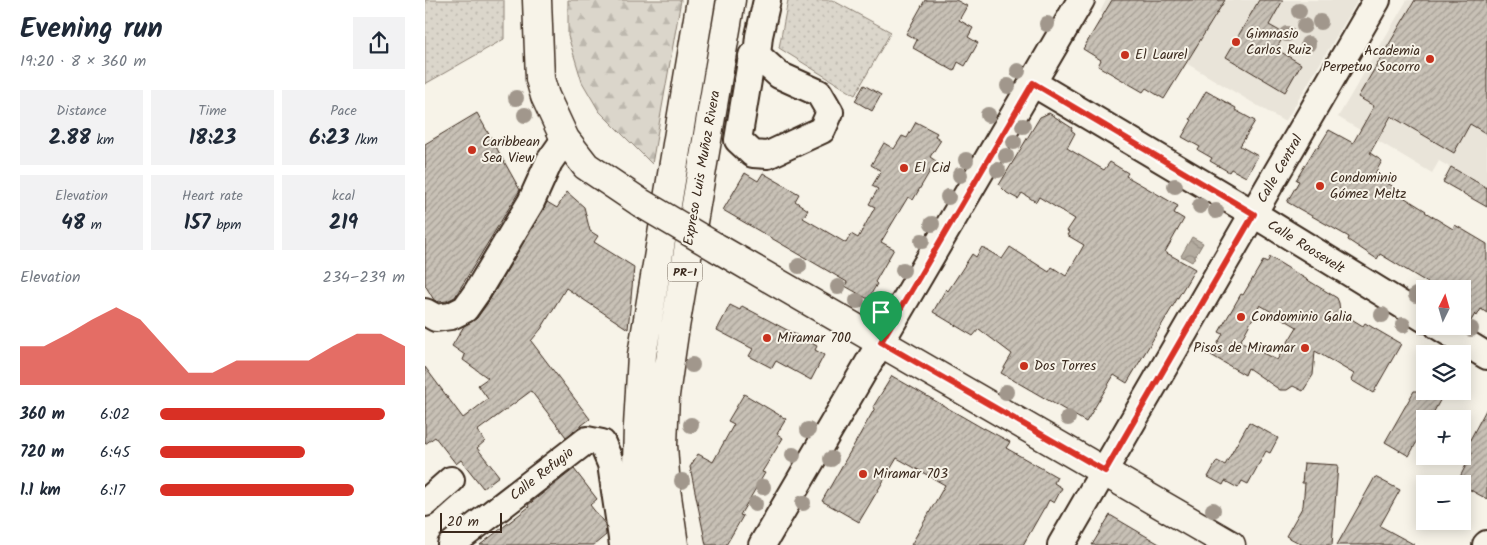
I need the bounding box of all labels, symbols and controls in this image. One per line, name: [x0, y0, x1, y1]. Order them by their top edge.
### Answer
text: Evening run: [20, 7, 163, 52]
button: share: [353, 17, 405, 69]
place label: Gimnasio Carlos Ruiz: [1246, 23, 1311, 61]
marker: Gimnasio Carlos Ruiz: [1230, 36, 1242, 48]
place label: Academia Perpetuo Socorro: [1322, 40, 1420, 78]
place label: El Laurel: [1135, 44, 1188, 66]
text: 19:20 · 8 × 360 m: [20, 49, 146, 74]
marker: El Laurel: [1119, 49, 1131, 61]
marker: Academia Perpetuo Socorro: [1424, 53, 1436, 65]
street label: Expreso Luis Muñoz Rivera: [678, 89, 726, 247]
text: Distance: [56, 100, 107, 122]
text: Time: [198, 100, 227, 122]
text: Pace: [330, 100, 357, 122]
text: 2.88: [49, 122, 91, 155]
text: 18:23: [189, 122, 236, 155]
text: 6:23: [309, 122, 350, 155]
text: km: [91, 129, 114, 151]
text: /km: [350, 129, 378, 151]
street label: Calle Central: [1251, 130, 1309, 207]
place label: Caribbean Sea View: [482, 131, 540, 169]
marker: Caribbean Sea View: [466, 144, 478, 156]
place label: El Cid: [914, 157, 951, 179]
marker: El Cid: [898, 162, 910, 174]
place label: Condominio Gómez Meltz: [1330, 167, 1406, 205]
marker: Condominio Gómez Meltz: [1314, 180, 1326, 192]
text: Elevation: [55, 185, 108, 207]
text: Heart rate: [182, 185, 243, 207]
text: kcal: [332, 185, 355, 207]
text: 48: [61, 207, 85, 240]
text: 157: [184, 207, 211, 240]
text: 219: [329, 207, 358, 240]
text: m: [85, 214, 102, 236]
text: bpm: [211, 214, 241, 236]
street label: Calle Roosevelt: [1263, 214, 1350, 280]
road number: PR-1: [667, 262, 703, 282]
text: Elevation: [20, 265, 81, 290]
text: 234–239 m: [323, 265, 405, 290]
north arrow: [1416, 280, 1471, 335]
map controls: [1416, 280, 1471, 530]
pin: [860, 291, 902, 342]
icon: arrive: [867, 298, 895, 326]
place label: Condominio Galia: [1251, 306, 1352, 328]
marker: Condominio Galia: [1235, 311, 1247, 323]
place label: Miramar 700: [777, 327, 851, 349]
marker: Miramar 700: [761, 332, 773, 344]
place label: Pisos de Miramar: [1193, 337, 1296, 359]
marker: Pisos de Miramar: [1299, 342, 1311, 354]
button: layers: [1416, 345, 1471, 400]
place label: Dos Torres: [1034, 355, 1096, 377]
marker: Dos Torres: [1018, 360, 1030, 372]
text: 360 m: [20, 402, 65, 427]
text: 6:02: [100, 402, 130, 427]
button: +: [1416, 410, 1471, 465]
text: 720 m: [20, 440, 64, 465]
text: 6:45: [100, 440, 130, 465]
street label: Calle Refugio: [505, 442, 579, 506]
place label: Miramar 703: [873, 463, 948, 485]
marker: Miramar 703: [857, 468, 869, 480]
button: −: [1416, 475, 1471, 530]
text: 1.1 km: [20, 478, 61, 503]
text: 6:17: [100, 478, 125, 503]
scale bar: [440, 510, 503, 533]
text: 20 m: [447, 511, 479, 533]

